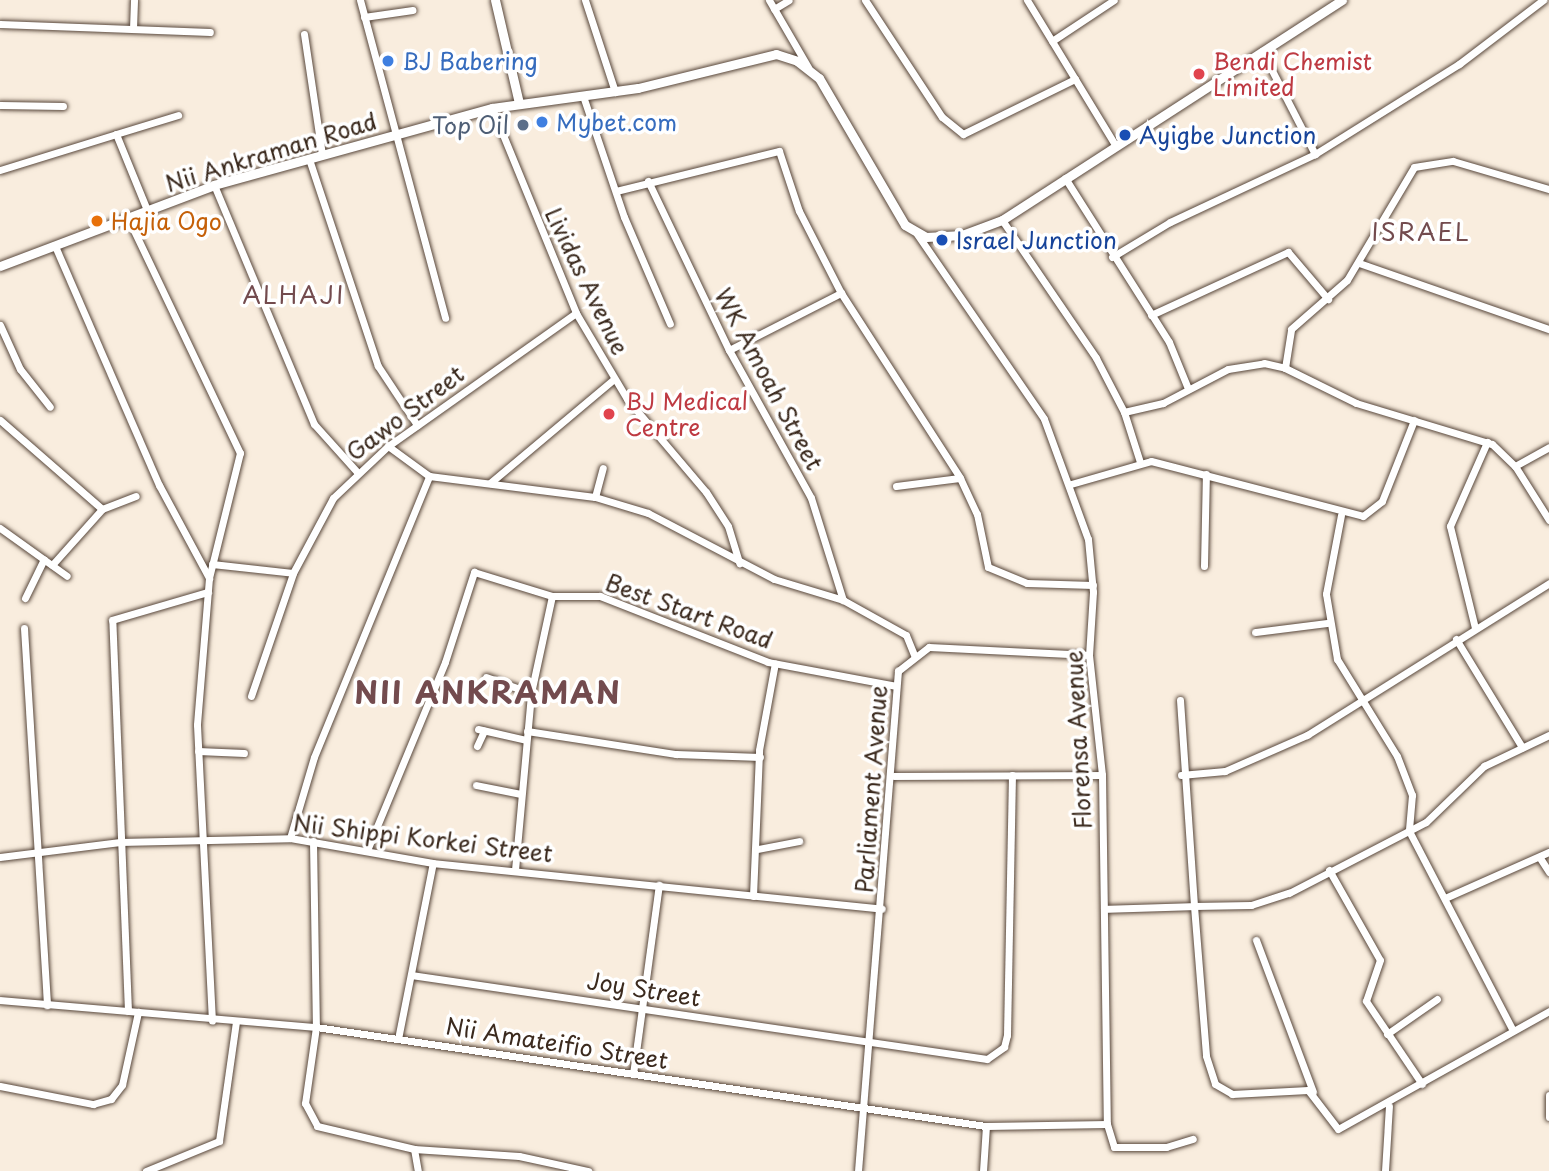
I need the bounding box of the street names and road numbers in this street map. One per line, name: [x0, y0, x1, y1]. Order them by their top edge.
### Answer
street label: Nii Ankraman Road: [162, 107, 380, 197]
street label: Lividas Avenue: [540, 203, 634, 359]
street label: WK Amoah Street: [709, 283, 829, 475]
street label: Gawo Street: [341, 360, 469, 466]
street label: Best Start Road: [602, 568, 776, 654]
street label: Florensa Avenue: [1060, 650, 1096, 830]
street label: Parliament Avenue: [850, 684, 892, 894]
street label: Nii Shippi Korkei Street: [291, 808, 555, 868]
street label: Joy Street: [584, 966, 704, 1012]
street label: Nii Amateifio Street: [444, 1012, 670, 1074]

